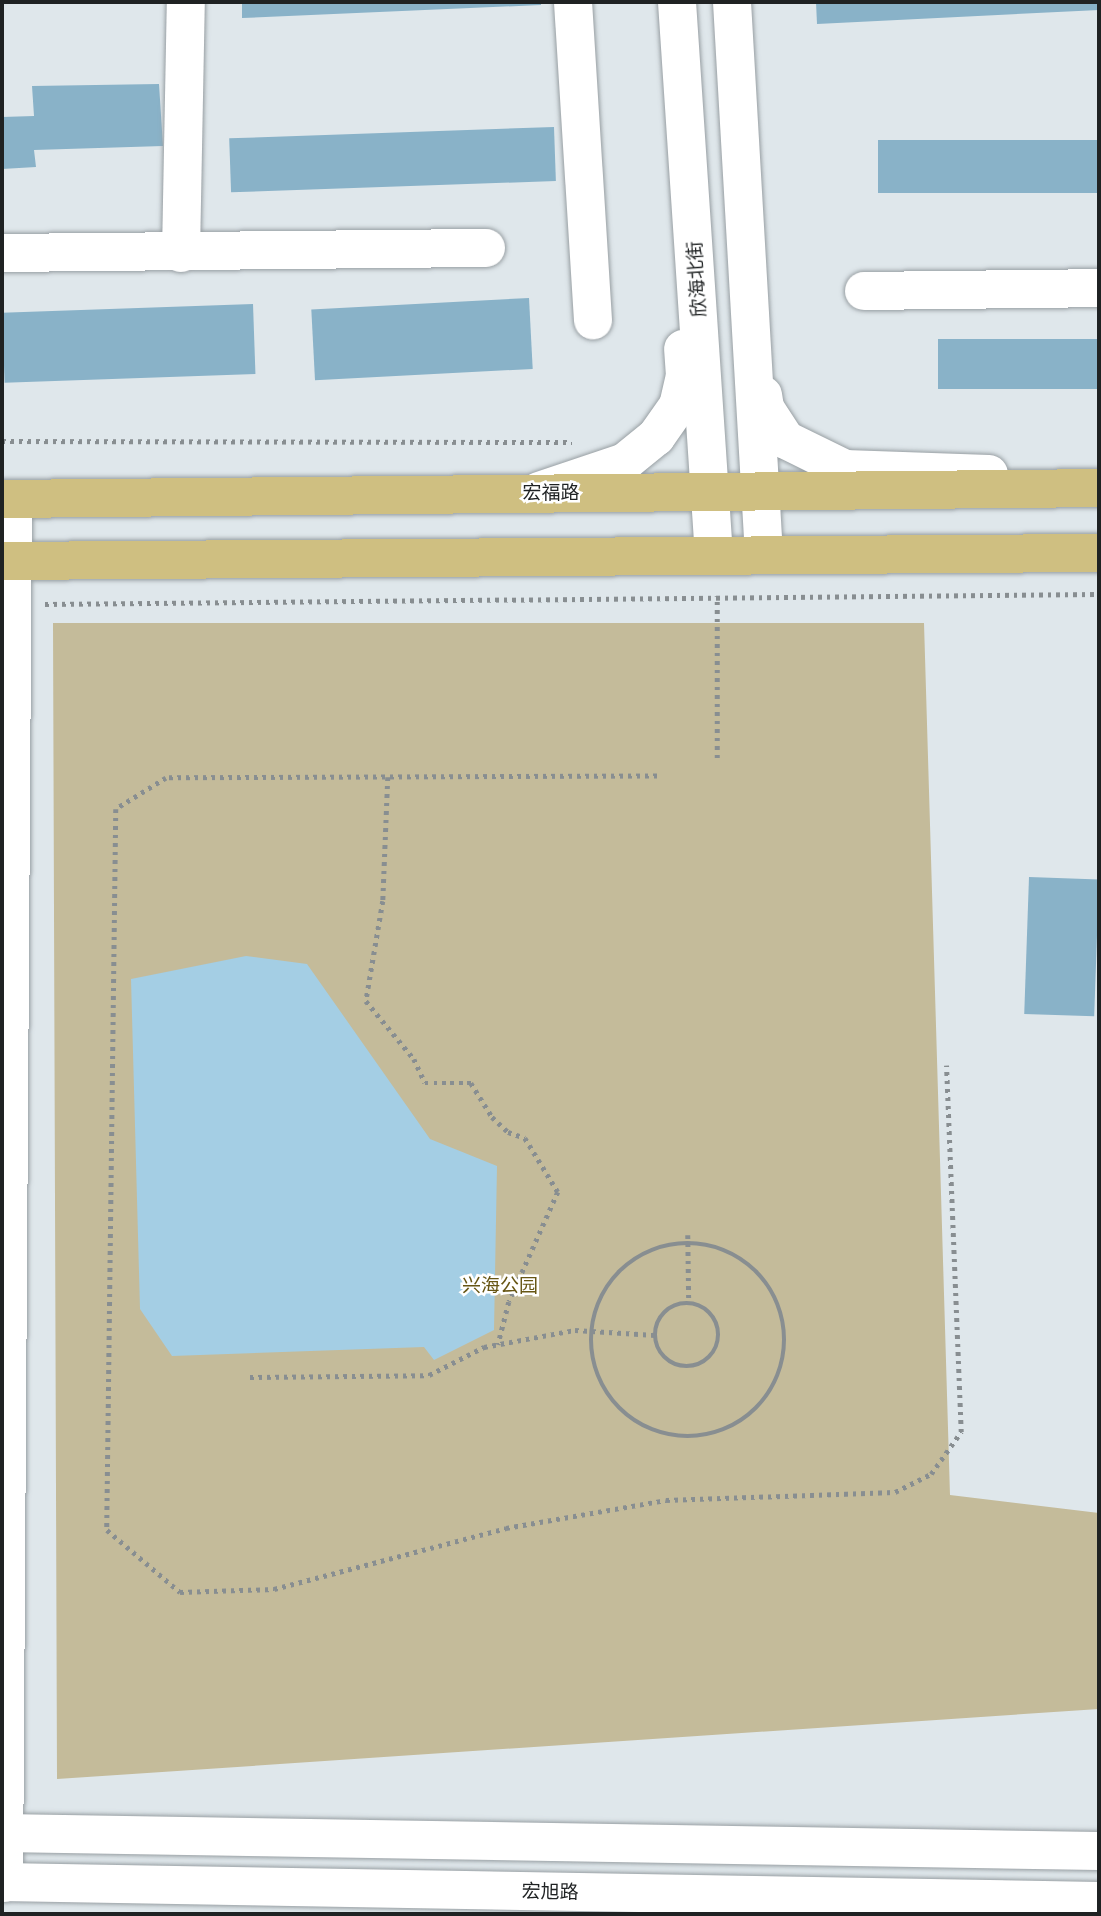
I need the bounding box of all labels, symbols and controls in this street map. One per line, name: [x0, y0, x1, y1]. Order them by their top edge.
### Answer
street label: 欣海北街: [684, 240, 712, 318]
street label: 宏福路: [523, 483, 579, 505]
park label: 兴海公园: [462, 1276, 538, 1298]
street label: 宏旭路: [521, 1881, 579, 1905]

